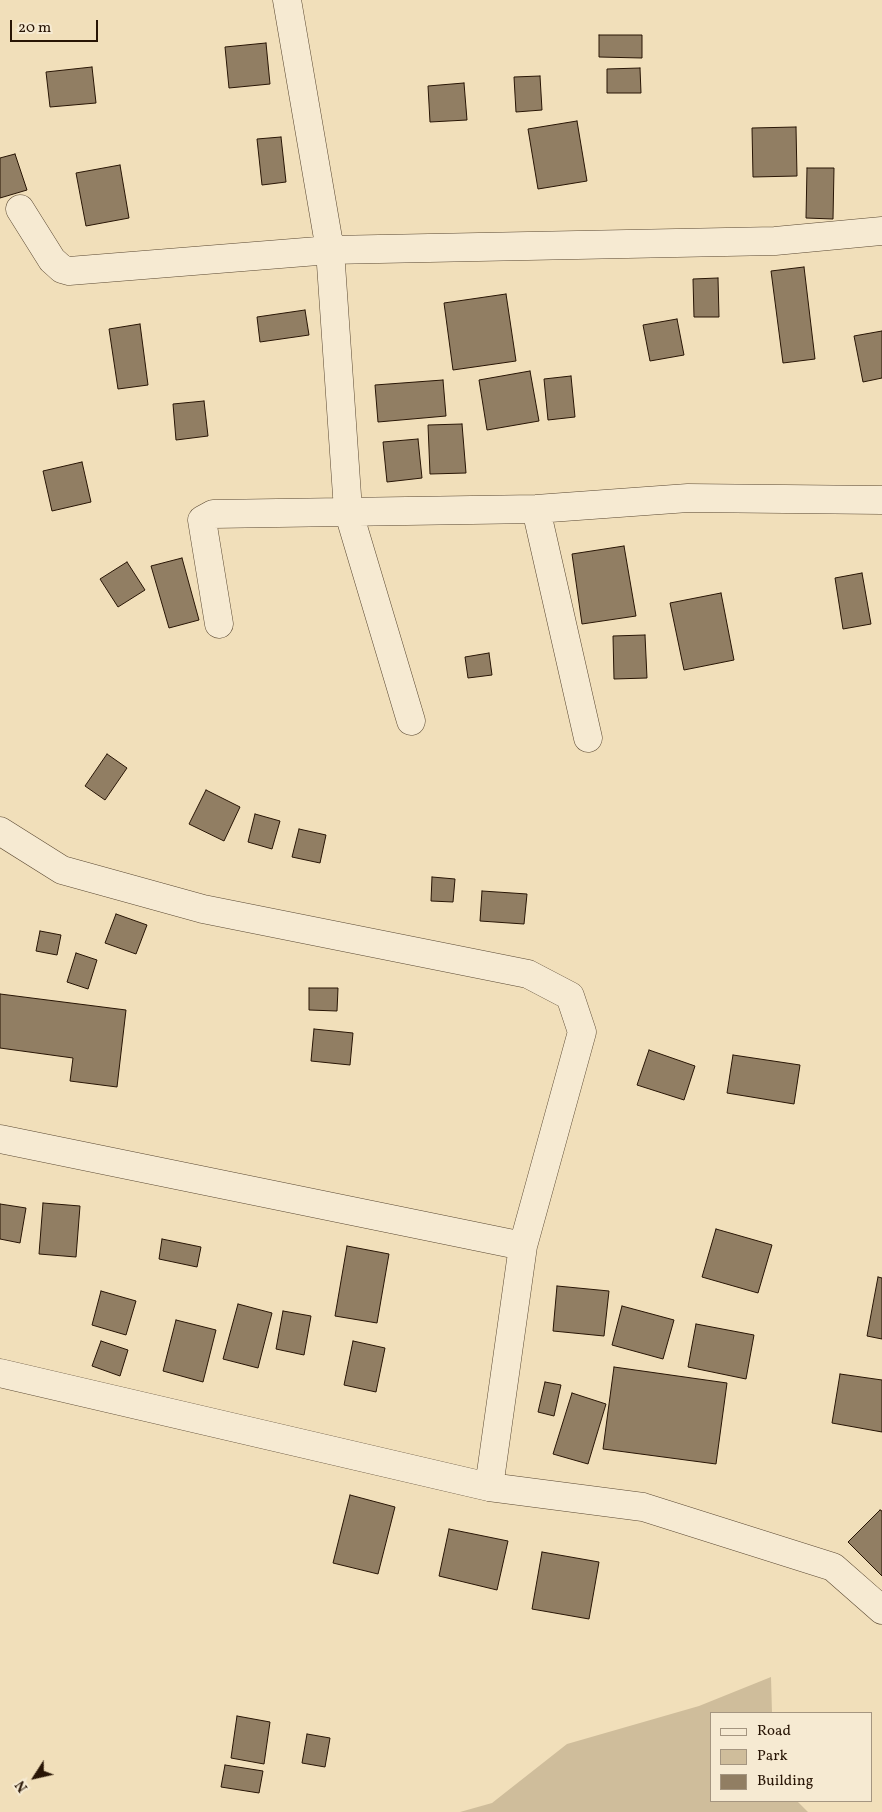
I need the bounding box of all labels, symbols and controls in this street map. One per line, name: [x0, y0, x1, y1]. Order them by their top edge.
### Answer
scale bar: [12, 10, 100, 42]
text: 20 m: [18, 18, 51, 39]
legend: [710, 1712, 872, 1802]
text: Road: [757, 1721, 791, 1742]
text: Park: [757, 1746, 788, 1767]
north arrow: [10, 1752, 60, 1802]
text: Building: [757, 1771, 813, 1792]
text: N: [12, 1776, 33, 1796]

